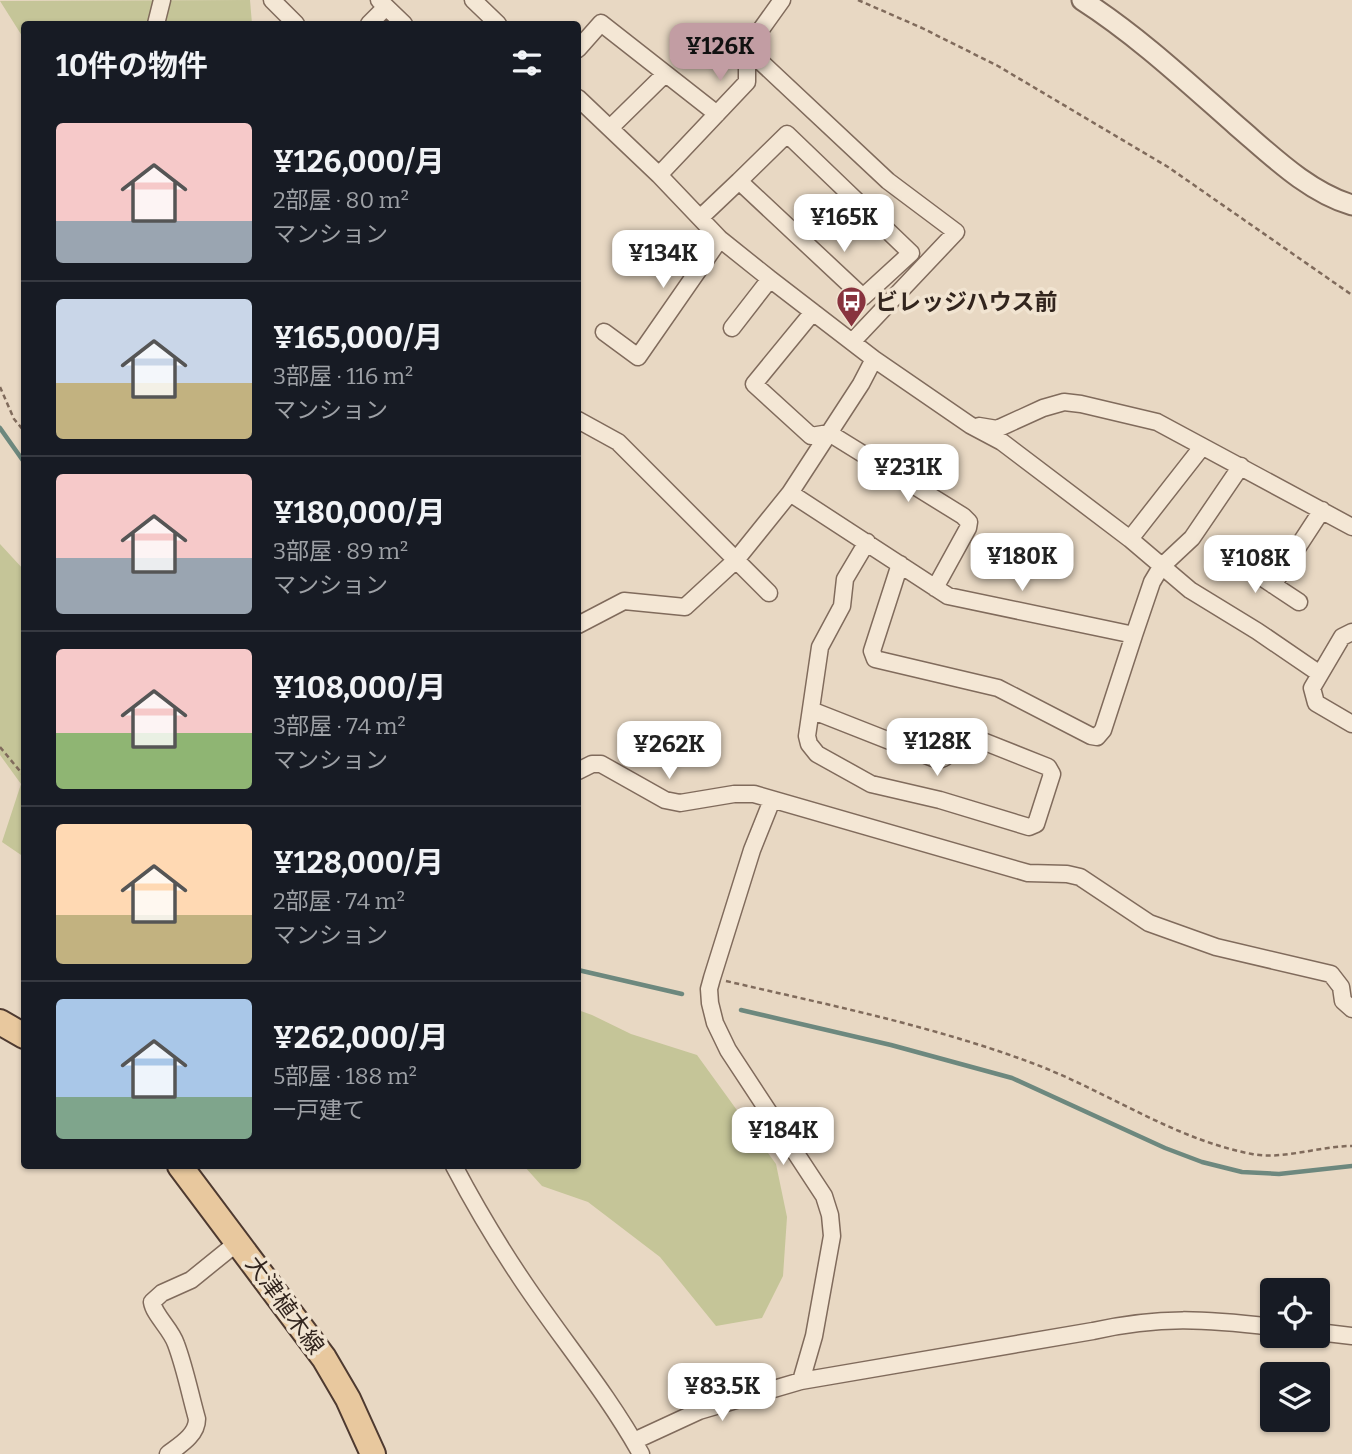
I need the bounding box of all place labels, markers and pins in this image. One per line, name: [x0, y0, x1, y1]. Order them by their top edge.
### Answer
pin: ¥126K: [671, 24, 769, 83]
pin: ¥165K: [795, 194, 893, 254]
pin: ¥134K: [614, 230, 712, 290]
bus stop icon: ビレッジハウス前: [835, 285, 869, 329]
place label: ビレッジハウス前: [875, 288, 1058, 316]
pin: ¥231K: [859, 444, 957, 504]
pin: ¥180K: [973, 534, 1071, 593]
pin: ¥108K: [1206, 536, 1304, 595]
pin: ¥128K: [888, 718, 986, 778]
pin: ¥262K: [620, 722, 718, 781]
pin: ¥184K: [734, 1108, 832, 1167]
pin: ¥83.5K: [665, 1364, 779, 1423]

